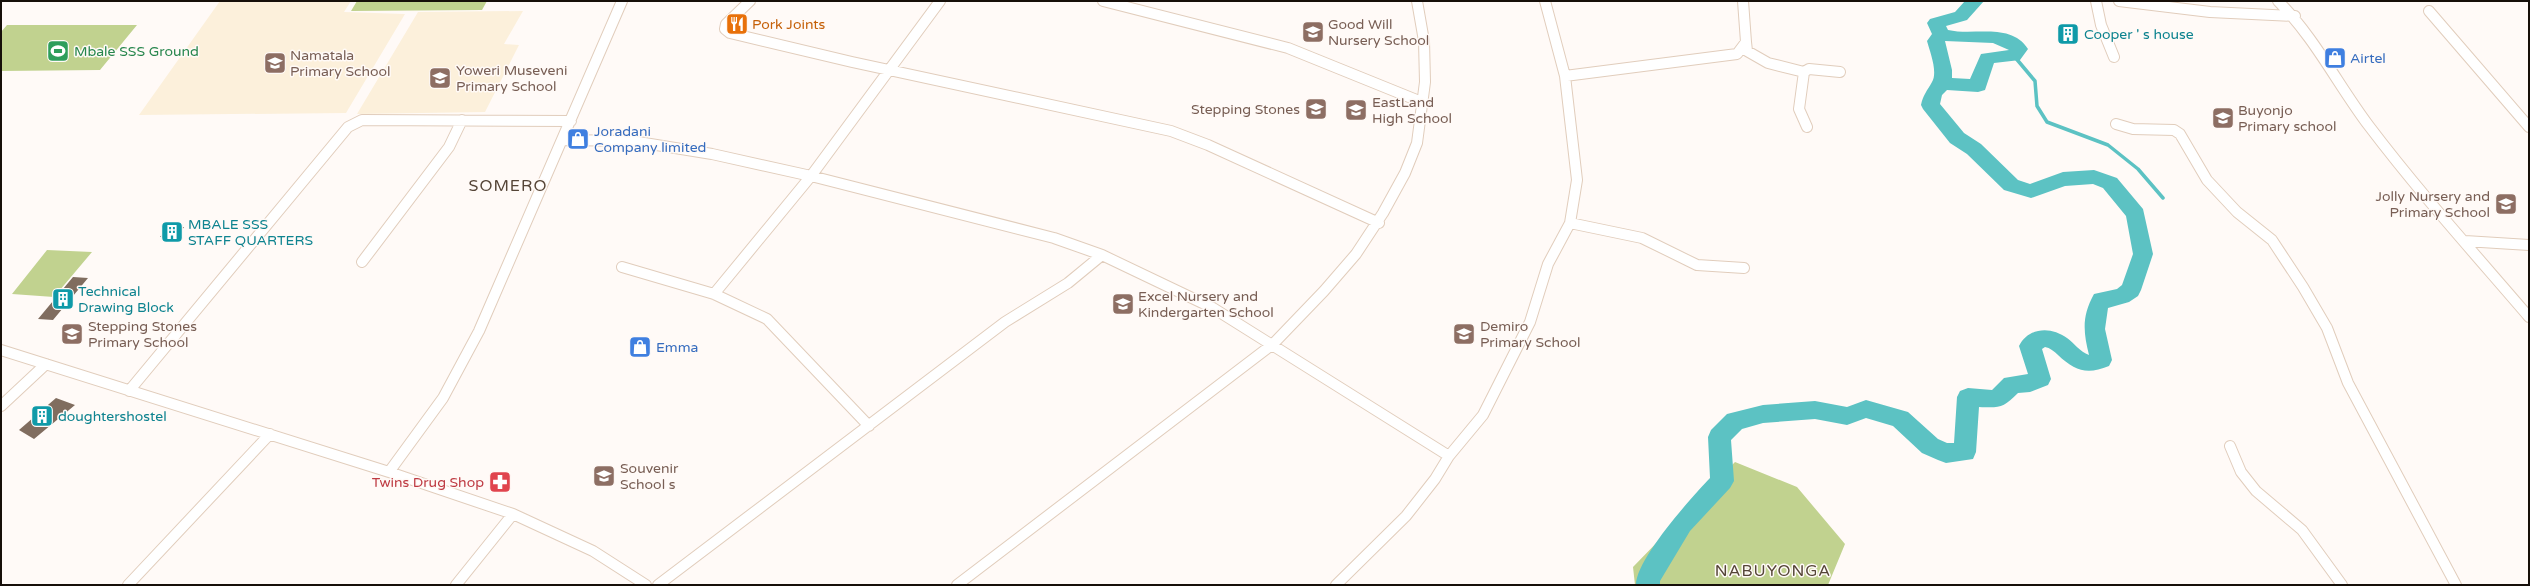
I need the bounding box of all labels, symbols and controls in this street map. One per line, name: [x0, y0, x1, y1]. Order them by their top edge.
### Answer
restaurant icon: Pork Joints: [724, 11, 750, 37]
place label: Pork Joints: [752, 16, 826, 33]
place label: Good Will Nursery School: [1328, 16, 1429, 49]
school or university icon: Good Will Nursery School: [1300, 19, 1326, 45]
building icon: Cooper ' s house: [2055, 21, 2081, 47]
place label: Cooper ' s house: [2084, 26, 2194, 43]
sports icon: Mbale SSS Ground: [45, 38, 71, 64]
place label: Mbale SSS Ground: [74, 43, 199, 60]
shop icon: Airtel: [2322, 45, 2348, 71]
place label: Namatala Primary School: [290, 47, 391, 80]
school or university icon: Namatala Primary School: [262, 50, 288, 76]
place label: Airtel: [2350, 50, 2386, 67]
place label: Yoweri Museveni Primary School: [456, 62, 567, 95]
school or university icon: Yoweri Museveni Primary School: [427, 65, 453, 91]
place label: EastLand High School: [1372, 94, 1452, 127]
school or university icon: Stepping Stones: [1303, 96, 1329, 122]
school or university icon: EastLand High School: [1343, 97, 1369, 123]
place label: Stepping Stones: [1191, 101, 1300, 118]
place label: Buyonjo Primary school: [2238, 102, 2337, 135]
school or university icon: Buyonjo Primary school: [2210, 105, 2236, 131]
place label: Joradani Company limited: [594, 123, 706, 156]
shop icon: Joradani Company limited: [565, 126, 591, 152]
district label: SOMERO: [469, 176, 547, 196]
place label: Jolly Nursery and Primary School: [2375, 188, 2490, 221]
school or university icon: Jolly Nursery and Primary School: [2493, 191, 2519, 217]
place label: MBALE SSS STAFF QUARTERS: [188, 216, 313, 249]
building icon: MBALE SSS STAFF QUARTERS: [159, 219, 185, 245]
place label: Technical Drawing Block: [78, 283, 174, 316]
building icon: Technical Drawing Block: [50, 286, 76, 312]
place label: Excel Nursery and Kindergarten School: [1138, 288, 1274, 321]
school or university icon: Excel Nursery and Kindergarten School: [1110, 291, 1136, 317]
place label: Stepping Stones Primary School: [88, 318, 197, 351]
place label: Demiro Primary School: [1480, 318, 1581, 351]
school or university icon: Stepping Stones Primary School: [59, 321, 85, 347]
school or university icon: Demiro Primary School: [1451, 321, 1477, 347]
shop icon: Emma: [627, 334, 653, 360]
place label: Emma: [656, 339, 698, 356]
building icon: doughtershostel: [29, 403, 55, 429]
place label: doughtershostel: [58, 408, 167, 425]
place label: Souvenir School s: [620, 460, 679, 493]
school or university icon: Souvenir School s: [591, 463, 617, 489]
pharmacy icon: Twins Drug Shop: [487, 469, 513, 495]
place label: Twins Drug Shop: [372, 474, 484, 491]
district label: NABUYONGA: [1715, 561, 1831, 581]

